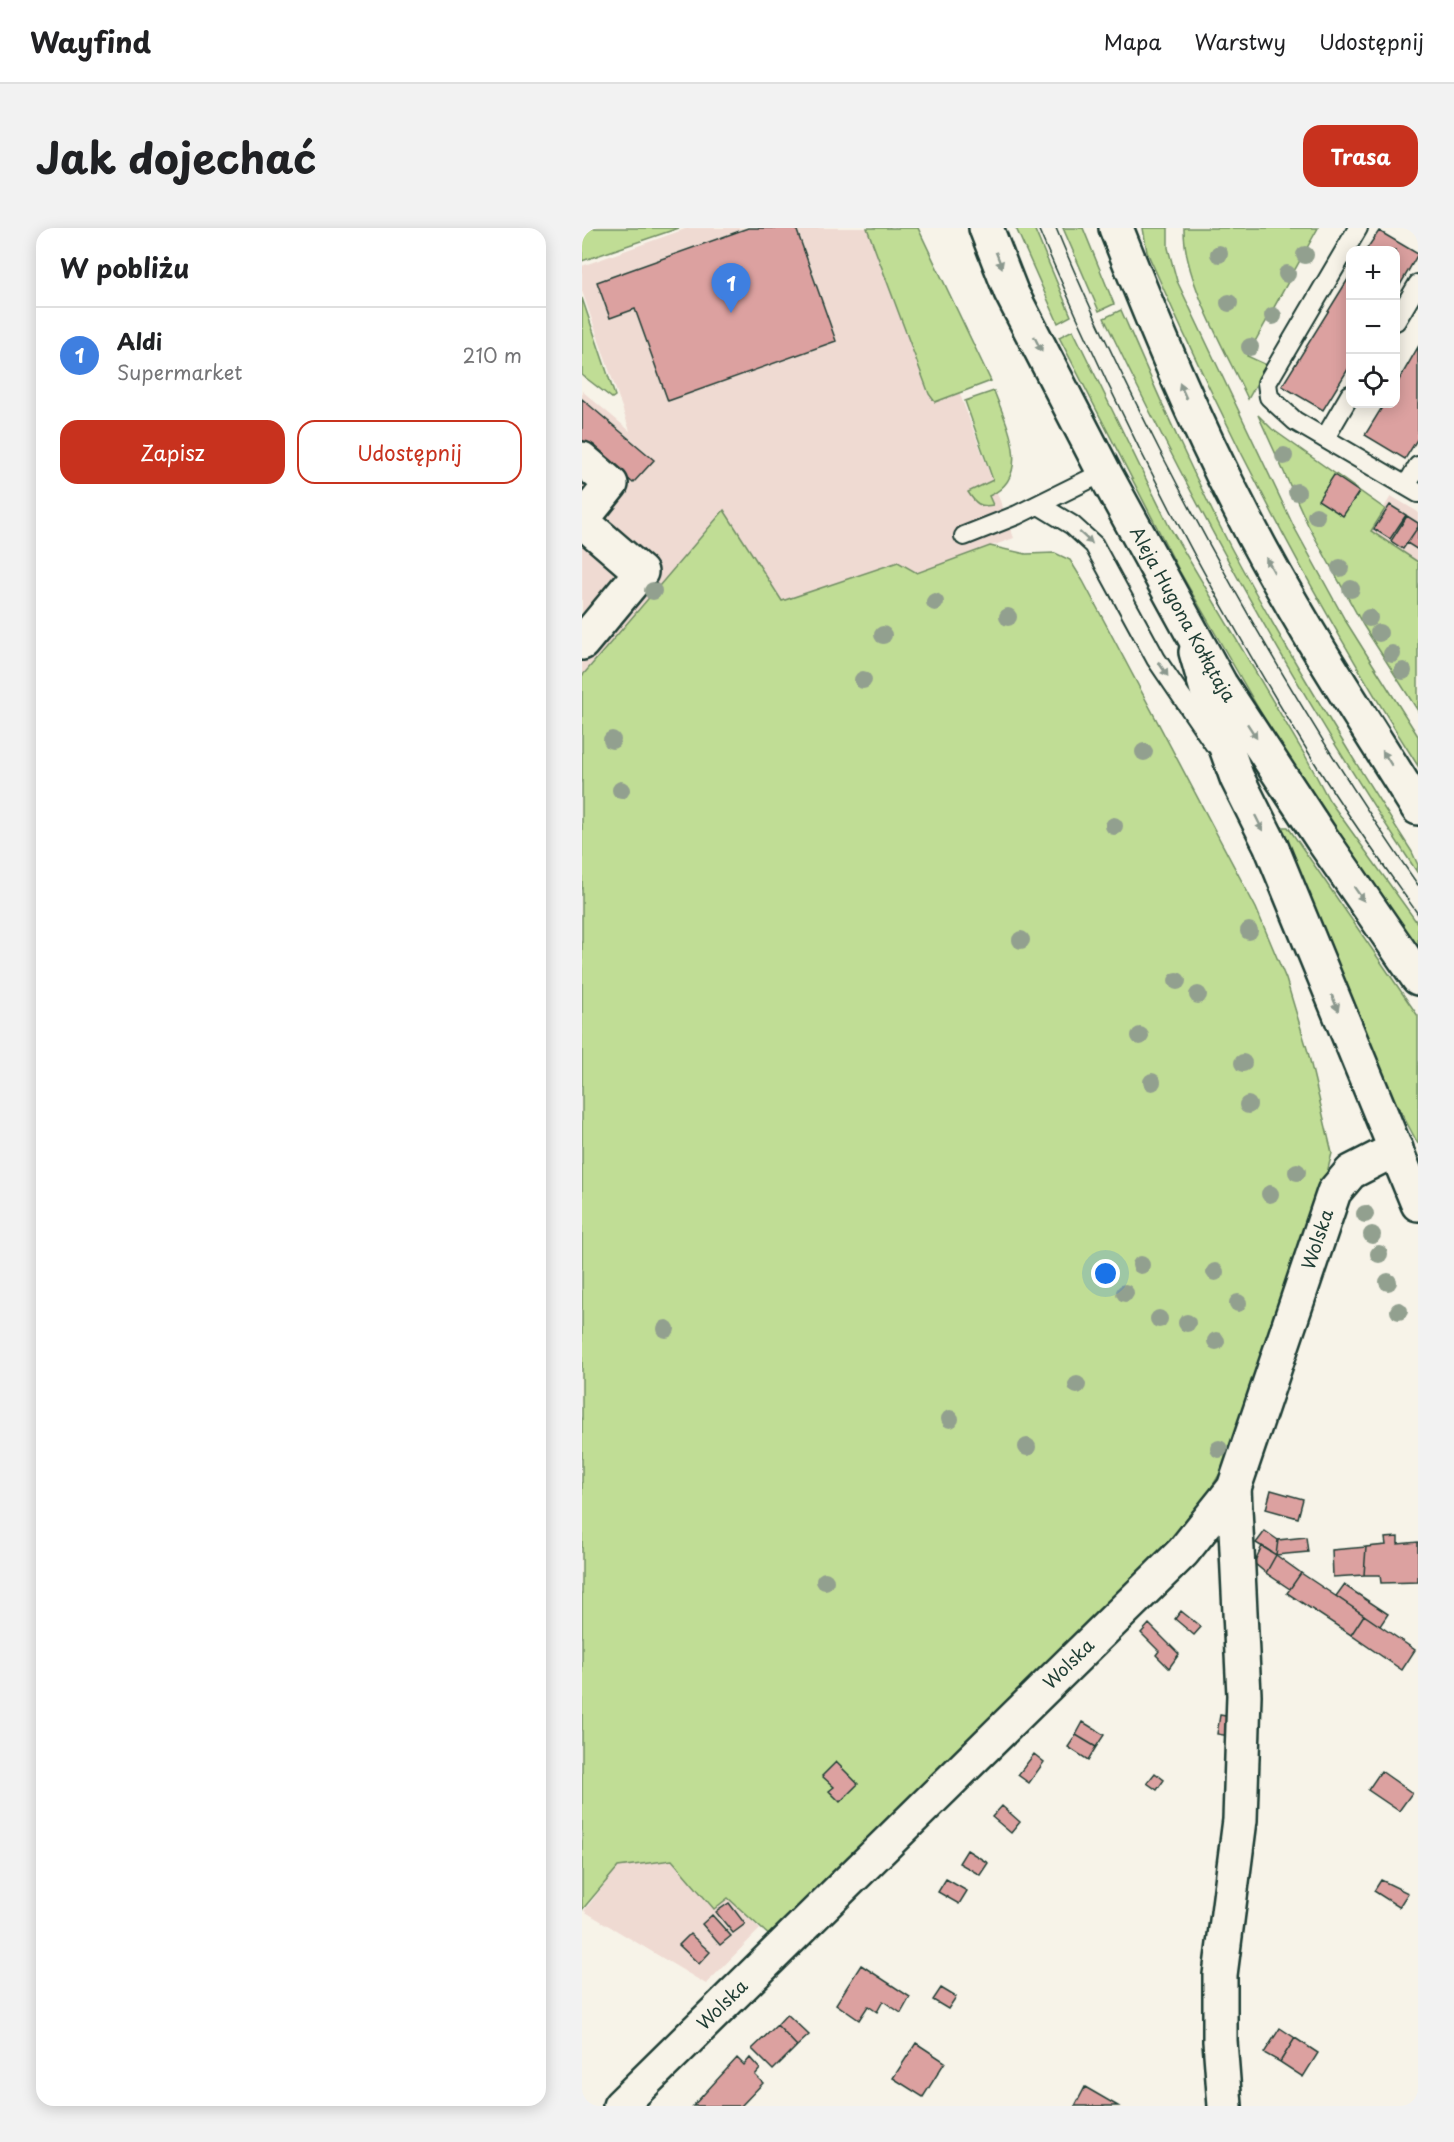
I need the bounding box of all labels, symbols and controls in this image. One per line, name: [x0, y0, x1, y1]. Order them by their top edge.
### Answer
text: Wayfind: [30, 20, 151, 63]
text: Mapa: [1104, 25, 1162, 57]
text: Warstwy: [1195, 25, 1286, 57]
text: Udostępnij: [1319, 25, 1424, 57]
text: Jak dojechać: [36, 125, 317, 188]
button: Trasa: [1303, 125, 1418, 187]
map controls: [1346, 246, 1400, 408]
button: +: [1346, 246, 1400, 300]
text: W pobliżu: [60, 248, 189, 287]
one-way arrow: [994, 251, 1004, 269]
pin: 1: [712, 264, 750, 313]
button: −: [1346, 300, 1400, 354]
text: Aldi: [117, 324, 162, 357]
one-way arrow: [1033, 335, 1043, 352]
text: 1: [75, 340, 84, 370]
text: 210 m: [463, 340, 522, 370]
button: locate: [1346, 354, 1400, 408]
text: Supermarket: [117, 357, 243, 387]
one-way arrow: [1178, 382, 1188, 400]
button: Zapisz: [60, 420, 285, 484]
button: Udostępnij: [297, 420, 522, 484]
street label: Aleja Hugona Kołłątaja: [1124, 521, 1244, 708]
one-way arrow: [1079, 531, 1094, 545]
one-way arrow: [1266, 557, 1276, 574]
one-way arrow: [1157, 660, 1169, 676]
one-way arrow: [1246, 723, 1257, 740]
one-way arrow: [1382, 750, 1393, 766]
one-way arrow: [1255, 815, 1264, 832]
one-way arrow: [1353, 886, 1364, 902]
one-way arrow: [1331, 994, 1340, 1012]
street label: Wolska: [1294, 1204, 1340, 1273]
your location: [1091, 1259, 1120, 1288]
street label: Wolska: [1036, 1631, 1100, 1694]
street label: Wolska: [690, 1972, 754, 2035]

